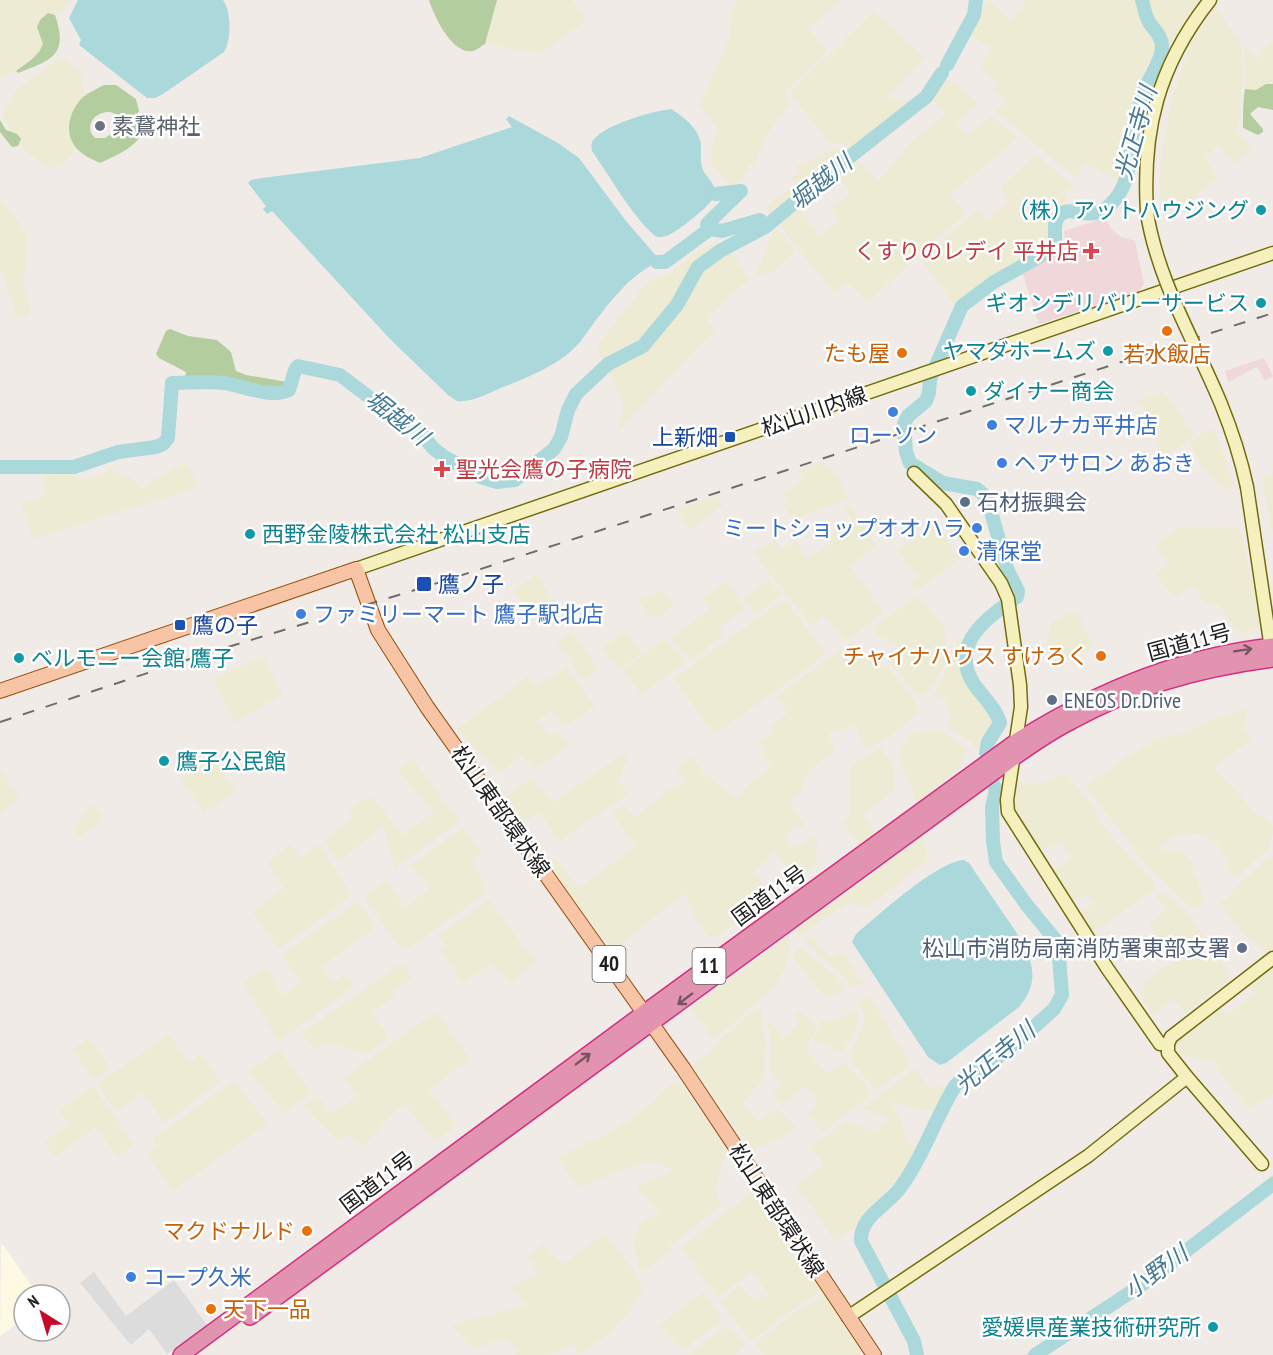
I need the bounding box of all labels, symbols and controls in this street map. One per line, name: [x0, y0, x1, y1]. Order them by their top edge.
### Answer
water label: 光正寺川: [1107, 80, 1164, 183]
place label: 素鵞神社: [112, 112, 200, 140]
marker: 素鵞神社: [93, 119, 107, 133]
water label: 堀越川: [783, 145, 861, 216]
place label: （株）アットハウジング: [1007, 196, 1249, 224]
marker: （株）アットハウジング: [1254, 203, 1268, 217]
place label: くすりのレデイ 平井店: [854, 237, 1079, 265]
marker: くすりのレデイ 平井店: [1084, 244, 1098, 258]
place label: ギオンデリバリーサービス: [985, 289, 1249, 317]
marker: ギオンデリバリーサービス: [1254, 296, 1268, 310]
marker: 若水飯店: [1160, 324, 1174, 338]
place label: ヤマダホームズ: [943, 337, 1096, 365]
place label: たも屋: [824, 339, 890, 367]
place label: 若水飯店: [1123, 340, 1211, 368]
marker: ヤマダホームズ: [1101, 344, 1115, 358]
marker: たも屋: [895, 346, 909, 360]
place label: ダイナー商会: [983, 377, 1115, 405]
street label: 松山川内線: [757, 380, 871, 442]
water label: 堀越川: [359, 383, 438, 454]
marker: ダイナー商会: [964, 384, 978, 398]
marker: ローソン: [886, 405, 900, 419]
place label: マルナカ平井店: [1004, 411, 1158, 439]
marker: マルナカ平井店: [985, 418, 999, 432]
place label: ローソン: [849, 421, 937, 449]
place label: 上新畑: [652, 423, 718, 451]
marker: 上新畑: [723, 430, 737, 444]
place label: ヘアサロン あおき: [1014, 449, 1195, 477]
place label: 聖光会鷹の子病院: [456, 455, 632, 483]
marker: ヘアサロン あおき: [995, 456, 1009, 470]
marker: 聖光会鷹の子病院: [433, 460, 451, 478]
place label: 石材振興会: [977, 488, 1087, 516]
marker: 石材振興会: [958, 495, 972, 509]
place label: ミートショップオオハラ: [723, 514, 965, 542]
place label: 西野金陵株式会社 松山支店: [262, 520, 531, 548]
marker: ミートショップオオハラ: [970, 521, 984, 535]
marker: 西野金陵株式会社 松山支店: [243, 527, 257, 541]
place label: 清保堂: [976, 537, 1042, 565]
marker: 清保堂: [957, 544, 971, 558]
place label: 鷹ノ子: [438, 570, 504, 598]
marker: 鷹ノ子: [415, 575, 433, 593]
place label: ファミリーマート 鷹子駅北店: [313, 600, 604, 628]
marker: ファミリーマート 鷹子駅北店: [294, 607, 308, 621]
place label: 鷹の子: [192, 611, 258, 639]
street label: 国道11号: [1144, 617, 1234, 667]
marker: 鷹の子: [173, 618, 187, 632]
place label: チャイナハウス すけろく: [843, 642, 1089, 670]
place label: ベルモニー会館 鷹子: [31, 644, 234, 672]
one-way arrow: [1232, 645, 1252, 656]
marker: チャイナハウス すけろく: [1094, 649, 1108, 663]
marker: ベルモニー会館 鷹子: [12, 651, 26, 665]
place label: ENEOS Dr.Drive: [1064, 686, 1181, 714]
marker: ENEOS Dr.Drive: [1045, 693, 1059, 707]
street label: 松山東部環状線: [445, 740, 557, 882]
place label: 鷹子公民館: [176, 747, 286, 775]
marker: 鷹子公民館: [157, 754, 171, 768]
street label: 国道11号: [726, 858, 812, 932]
place label: 松山市消防局南消防署東部支署: [922, 934, 1230, 962]
marker: 松山市消防局南消防署東部支署: [1235, 941, 1249, 955]
road number: 40: [592, 946, 626, 982]
road number: 11: [692, 948, 726, 984]
one-way arrow: [678, 993, 694, 1005]
water label: 光正寺川: [948, 1013, 1044, 1100]
one-way arrow: [574, 1052, 590, 1065]
street label: 松山東部環状線: [723, 1138, 831, 1282]
street label: 国道11号: [334, 1145, 420, 1219]
place label: マクドナルド: [163, 1217, 295, 1245]
marker: マクドナルド: [300, 1224, 314, 1238]
water label: 小野川: [1117, 1236, 1196, 1305]
place label: コープ久米: [143, 1263, 252, 1291]
marker: コープ久米: [124, 1270, 138, 1284]
north arrow: [12, 1283, 72, 1343]
text: N: [24, 1290, 42, 1312]
place label: 天下一品: [223, 1295, 311, 1323]
marker: 天下一品: [204, 1302, 218, 1316]
place label: 愛媛県産業技術研究所: [981, 1313, 1201, 1341]
marker: 愛媛県産業技術研究所: [1206, 1320, 1220, 1334]

